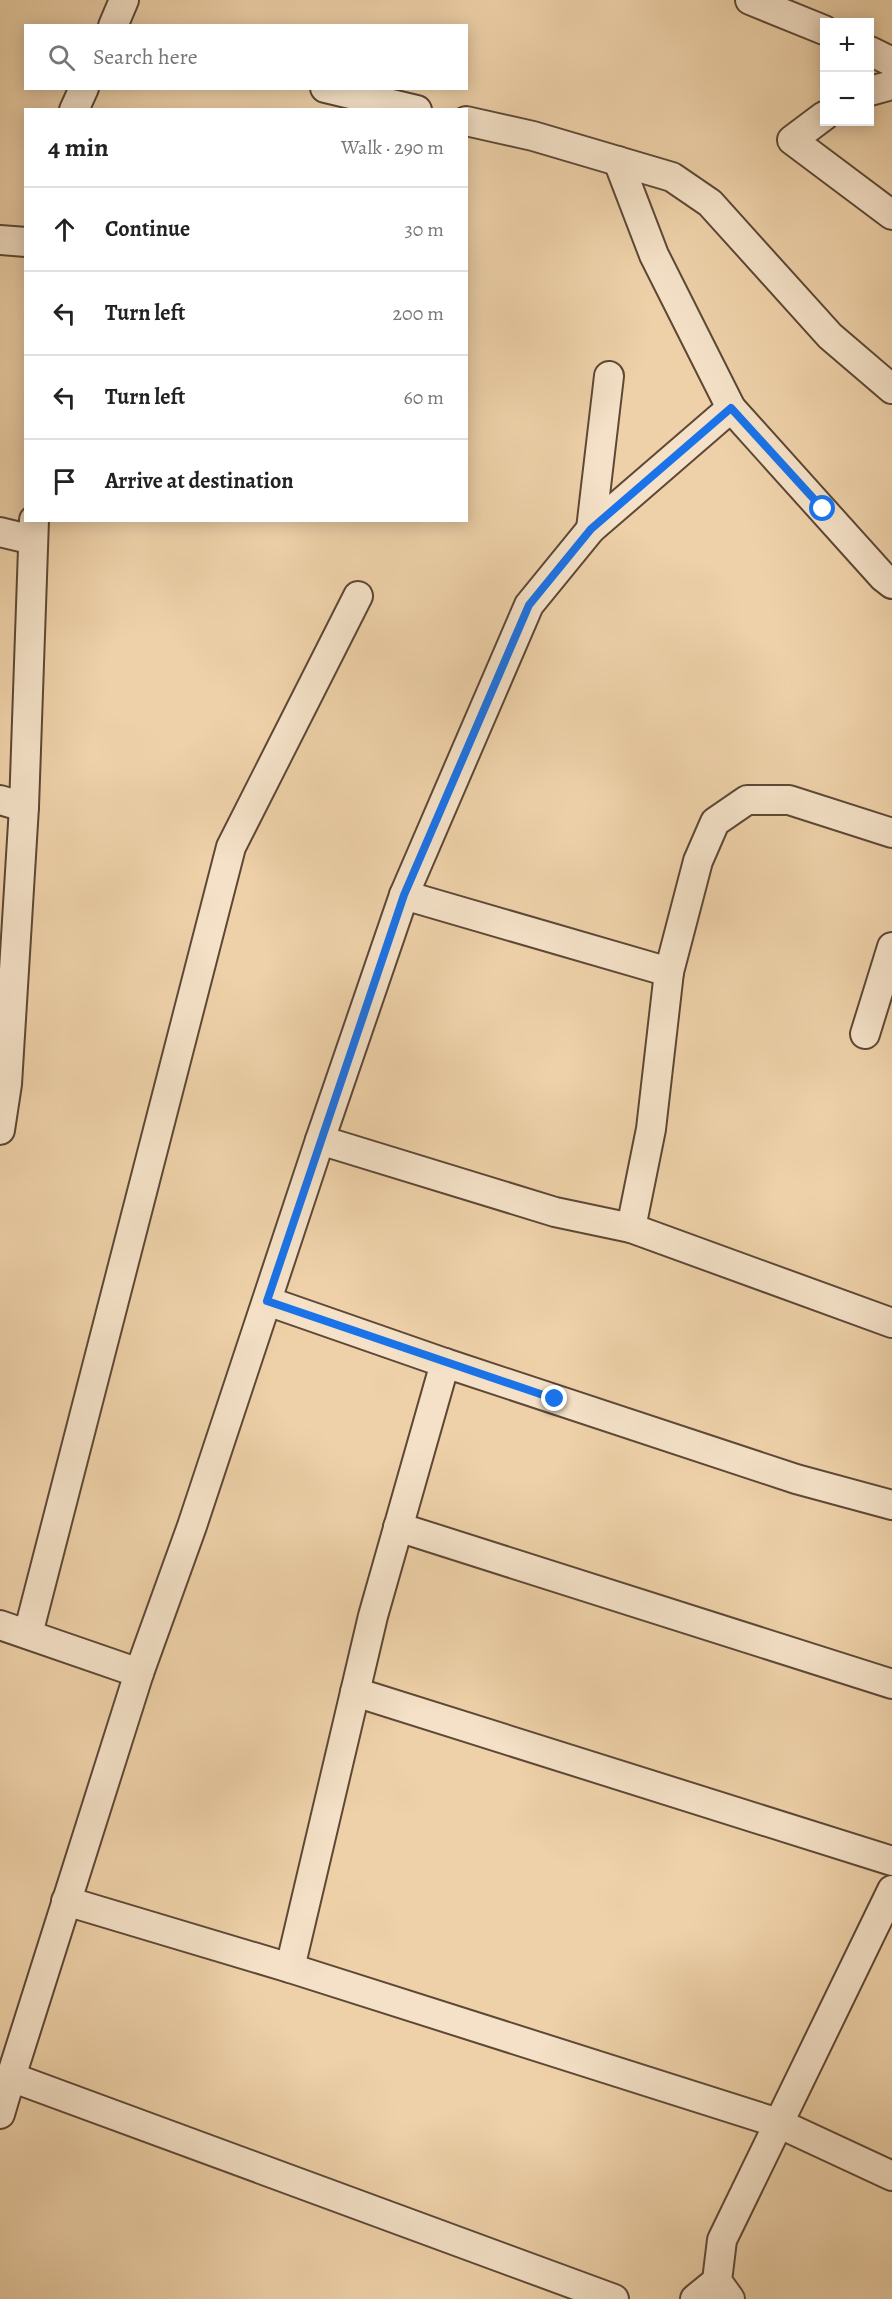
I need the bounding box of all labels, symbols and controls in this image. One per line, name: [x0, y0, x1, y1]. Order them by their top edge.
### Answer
map controls: [820, 18, 874, 126]
button: +: [820, 18, 874, 72]
search box: [24, 24, 468, 90]
icon: search: [45, 41, 78, 74]
text: Search here: [93, 42, 198, 72]
button: −: [820, 72, 874, 126]
text: 4 min: [48, 130, 109, 165]
text: Walk · 290 m: [341, 134, 444, 161]
icon: ahead: [48, 213, 81, 246]
text: Continue: [105, 214, 190, 244]
text: 30 m: [404, 216, 444, 243]
icon: left: [48, 297, 81, 330]
text: Turn left: [105, 298, 185, 328]
text: 200 m: [393, 300, 444, 327]
icon: left: [48, 381, 81, 414]
text: Turn left: [105, 382, 185, 412]
text: 60 m: [404, 384, 444, 411]
icon: arrive: [48, 465, 81, 498]
text: Arrive at destination: [105, 466, 294, 496]
route start: [809, 495, 835, 521]
route end: [541, 1385, 567, 1411]

